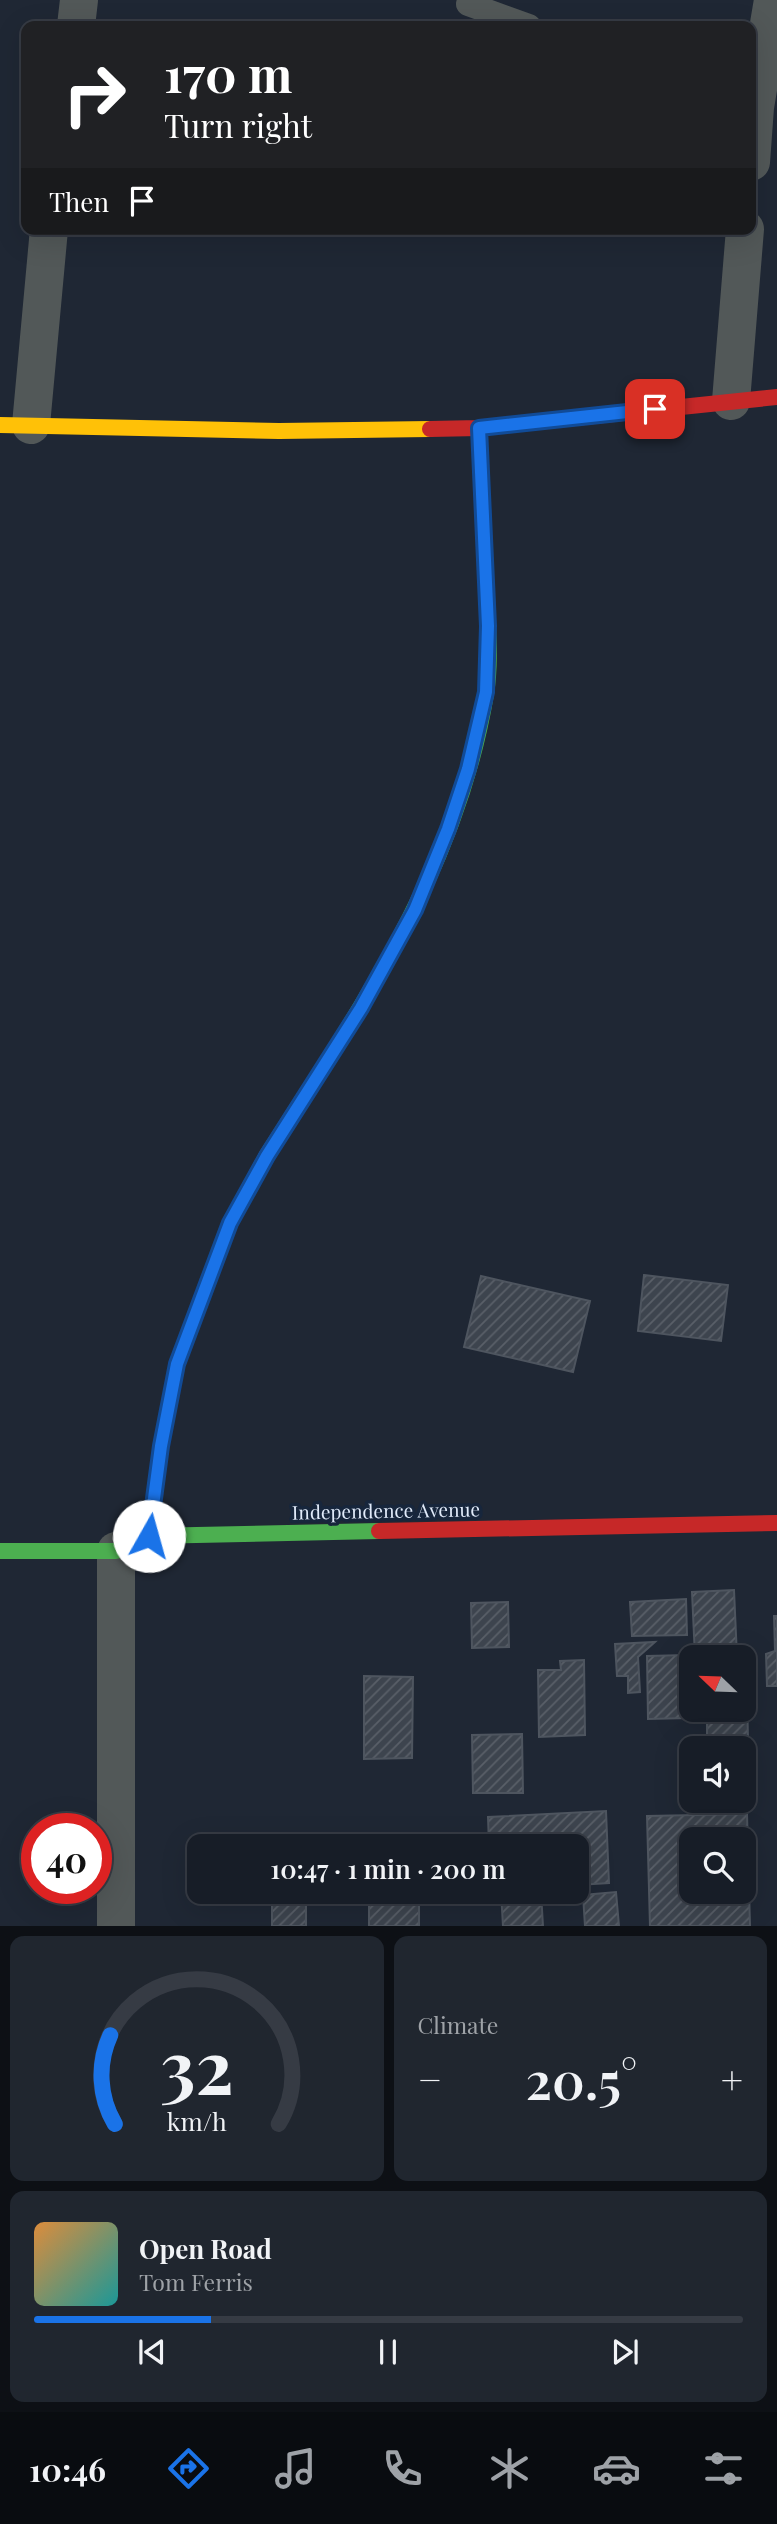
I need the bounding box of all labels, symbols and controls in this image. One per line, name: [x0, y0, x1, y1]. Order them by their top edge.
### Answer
text: 170 m: [164, 40, 292, 105]
icon: right: [49, 49, 140, 140]
text: Turn right: [164, 103, 312, 146]
icon: arrive: [123, 182, 161, 220]
text: Then: [49, 184, 109, 219]
pin: [625, 379, 685, 439]
icon: arrive: [636, 390, 674, 428]
street label: Independence Avenue: [292, 1495, 480, 1525]
position arrow: [112, 1499, 186, 1573]
north arrow: [679, 1645, 756, 1722]
map controls: [679, 1645, 756, 1904]
button: sound: [679, 1736, 756, 1813]
speed limit sign: 40: [21, 1813, 112, 1904]
button: search: [679, 1827, 756, 1904]
text: 10:47 · 1 min · 200 m: [270, 1851, 506, 1886]
text: Climate: [418, 2009, 498, 2040]
text: 32: [160, 2016, 234, 2113]
text: 20.5°: [525, 2044, 637, 2113]
text: −: [418, 2053, 442, 2104]
text: +: [721, 2053, 743, 2104]
text: km/h: [167, 2104, 227, 2137]
text: Open Road: [139, 2231, 272, 2266]
text: Tom Ferris: [139, 2266, 253, 2297]
icon: previous: [133, 2333, 171, 2371]
icon: pause: [369, 2333, 407, 2371]
icon: next: [606, 2333, 644, 2371]
icon: directions: [164, 2444, 213, 2493]
icon: music: [271, 2444, 320, 2493]
icon: phone: [378, 2444, 427, 2493]
icon: climate: [485, 2444, 534, 2493]
icon: car: [592, 2444, 641, 2493]
icon: filters: [699, 2444, 748, 2493]
text: 10:46: [29, 2447, 106, 2490]

